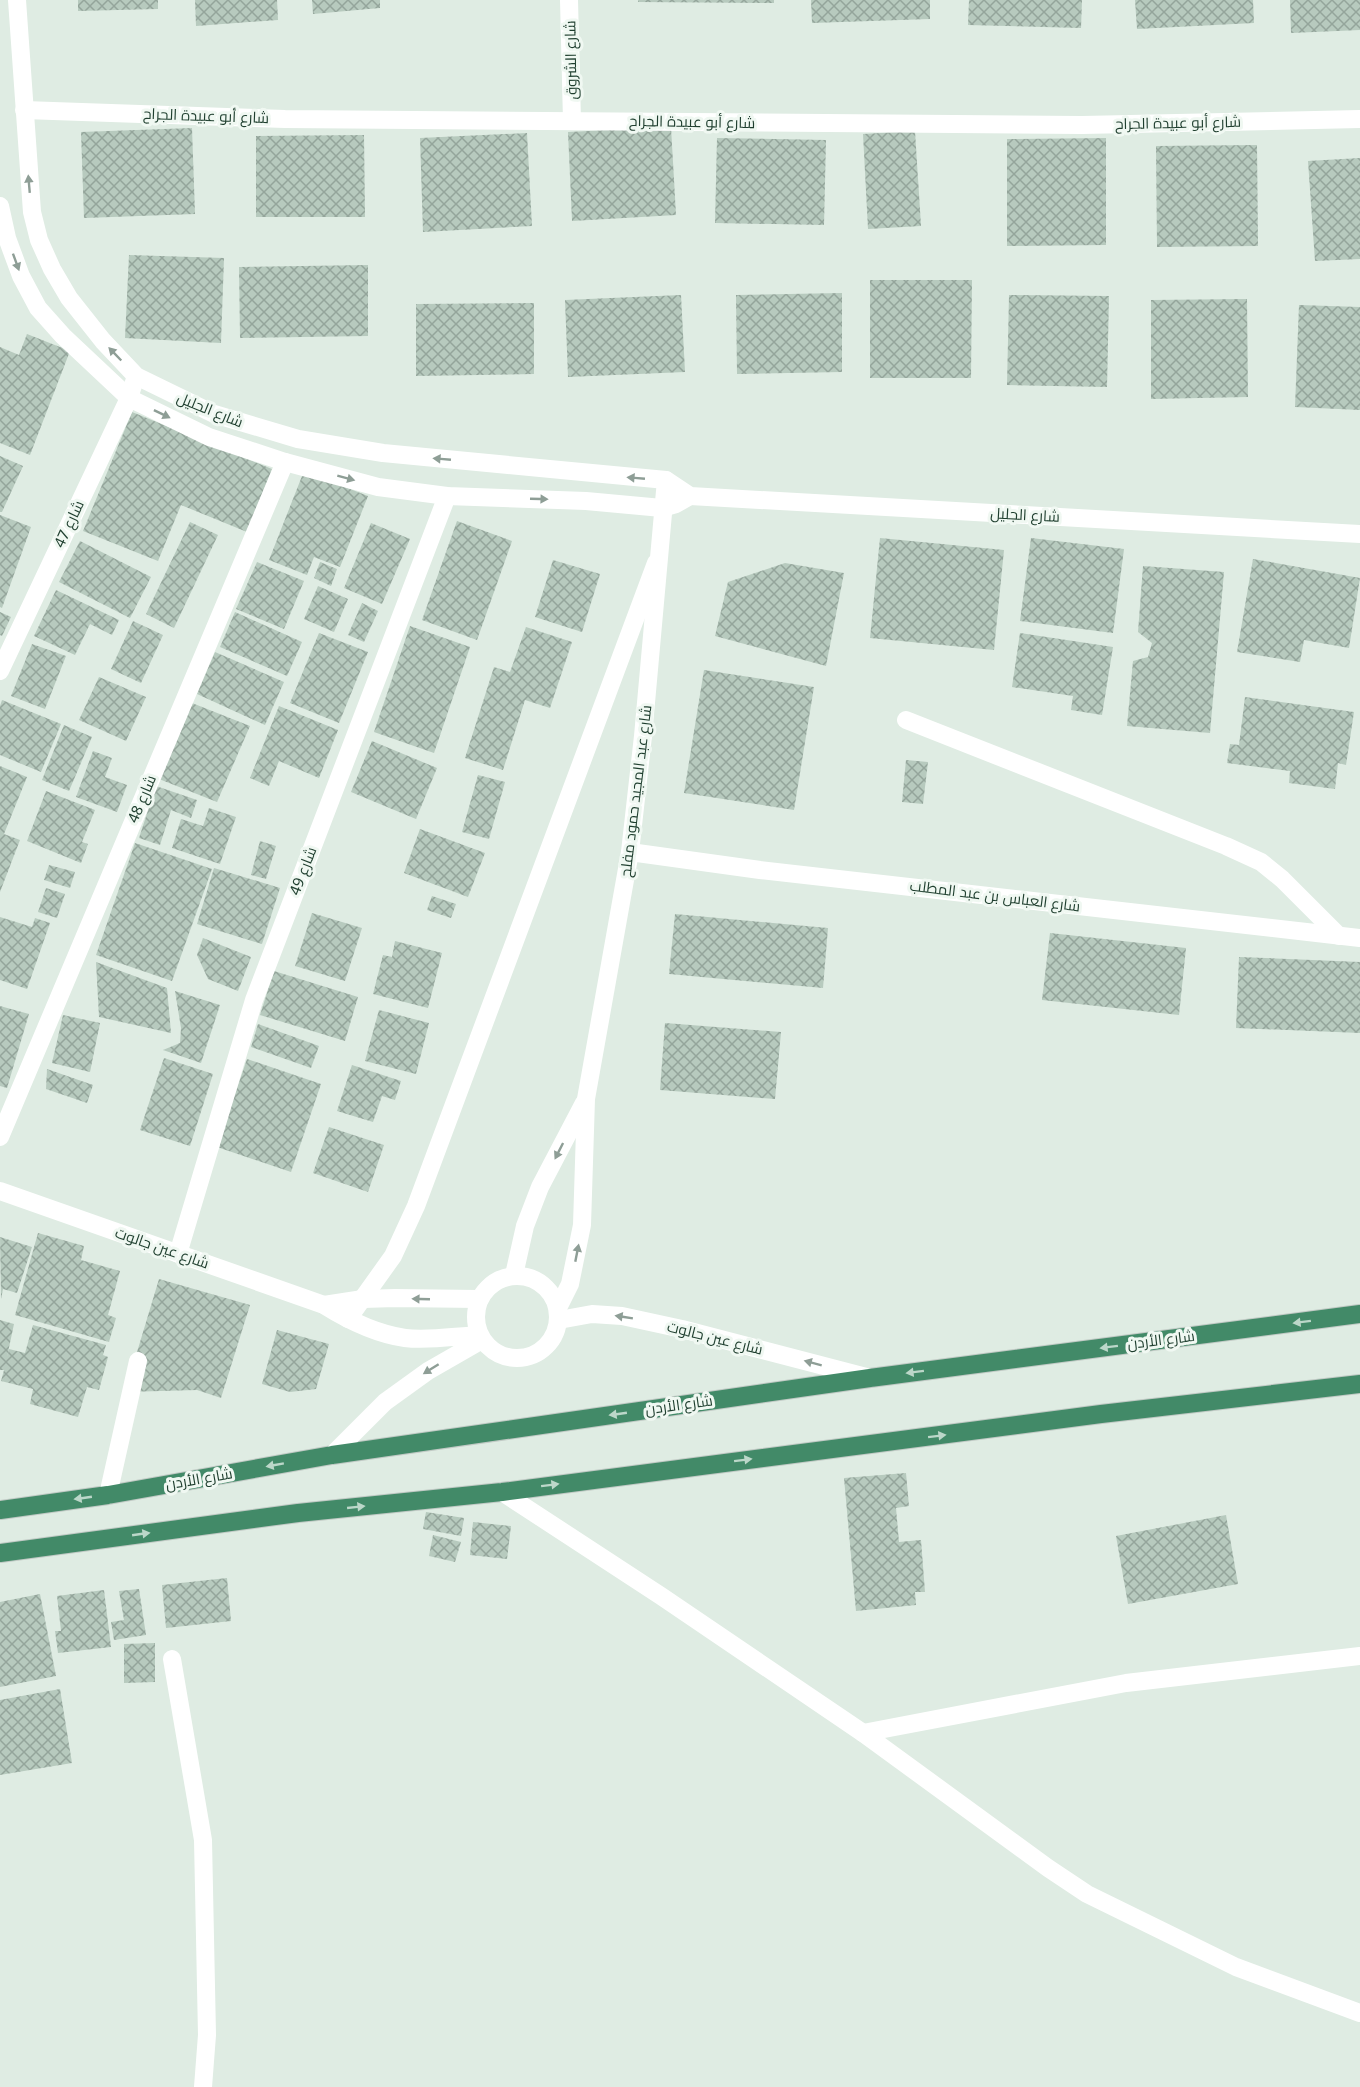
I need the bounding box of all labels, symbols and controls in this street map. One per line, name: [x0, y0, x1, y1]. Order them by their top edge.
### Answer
street label: شارع الشروق: [559, 20, 583, 100]
street label: شارع أبو عبيدة الجراح: [142, 103, 270, 129]
street label: شارع أبو عبيدة الجراح: [629, 110, 755, 134]
street label: شارع أبو عبيدة الجراح: [1115, 111, 1241, 135]
one-way arrow: [24, 174, 34, 193]
one-way arrow: [11, 253, 21, 271]
one-way arrow: [109, 347, 122, 362]
street label: شارع الجليل: [174, 387, 246, 433]
one-way arrow: [153, 409, 171, 419]
one-way arrow: [432, 454, 451, 464]
one-way arrow: [626, 473, 645, 483]
one-way arrow: [336, 474, 355, 484]
one-way arrow: [529, 495, 548, 504]
street label: شارع 47: [48, 497, 90, 551]
street label: شارع الجليل: [990, 502, 1060, 528]
street label: شارع عبد المجيد حمود مفلح: [615, 704, 657, 878]
street label: شارع 48: [122, 772, 162, 826]
street label: شارع 49: [284, 844, 322, 898]
street label: شارع العباس بن عبد المطلب: [909, 875, 1081, 917]
one-way arrow: [554, 1142, 564, 1159]
street label: شارع عين جالوت: [112, 1222, 212, 1274]
one-way arrow: [573, 1243, 582, 1262]
one-way arrow: [411, 1294, 430, 1304]
one-way arrow: [614, 1312, 633, 1321]
street label: شارع عين جالوت: [665, 1315, 765, 1361]
one-way arrow: [1292, 1317, 1311, 1326]
street label: شارع الأردن: [1126, 1325, 1196, 1355]
one-way arrow: [1099, 1342, 1118, 1351]
one-way arrow: [804, 1357, 822, 1367]
one-way arrow: [423, 1364, 440, 1375]
one-way arrow: [906, 1367, 925, 1376]
street label: شارع الأردن: [644, 1389, 714, 1421]
one-way arrow: [609, 1409, 628, 1418]
one-way arrow: [927, 1431, 946, 1440]
one-way arrow: [734, 1456, 753, 1465]
one-way arrow: [265, 1461, 284, 1470]
street label: شارع الأردن: [164, 1462, 234, 1496]
one-way arrow: [540, 1481, 559, 1490]
one-way arrow: [73, 1494, 92, 1503]
one-way arrow: [347, 1502, 366, 1512]
one-way arrow: [132, 1530, 151, 1539]

